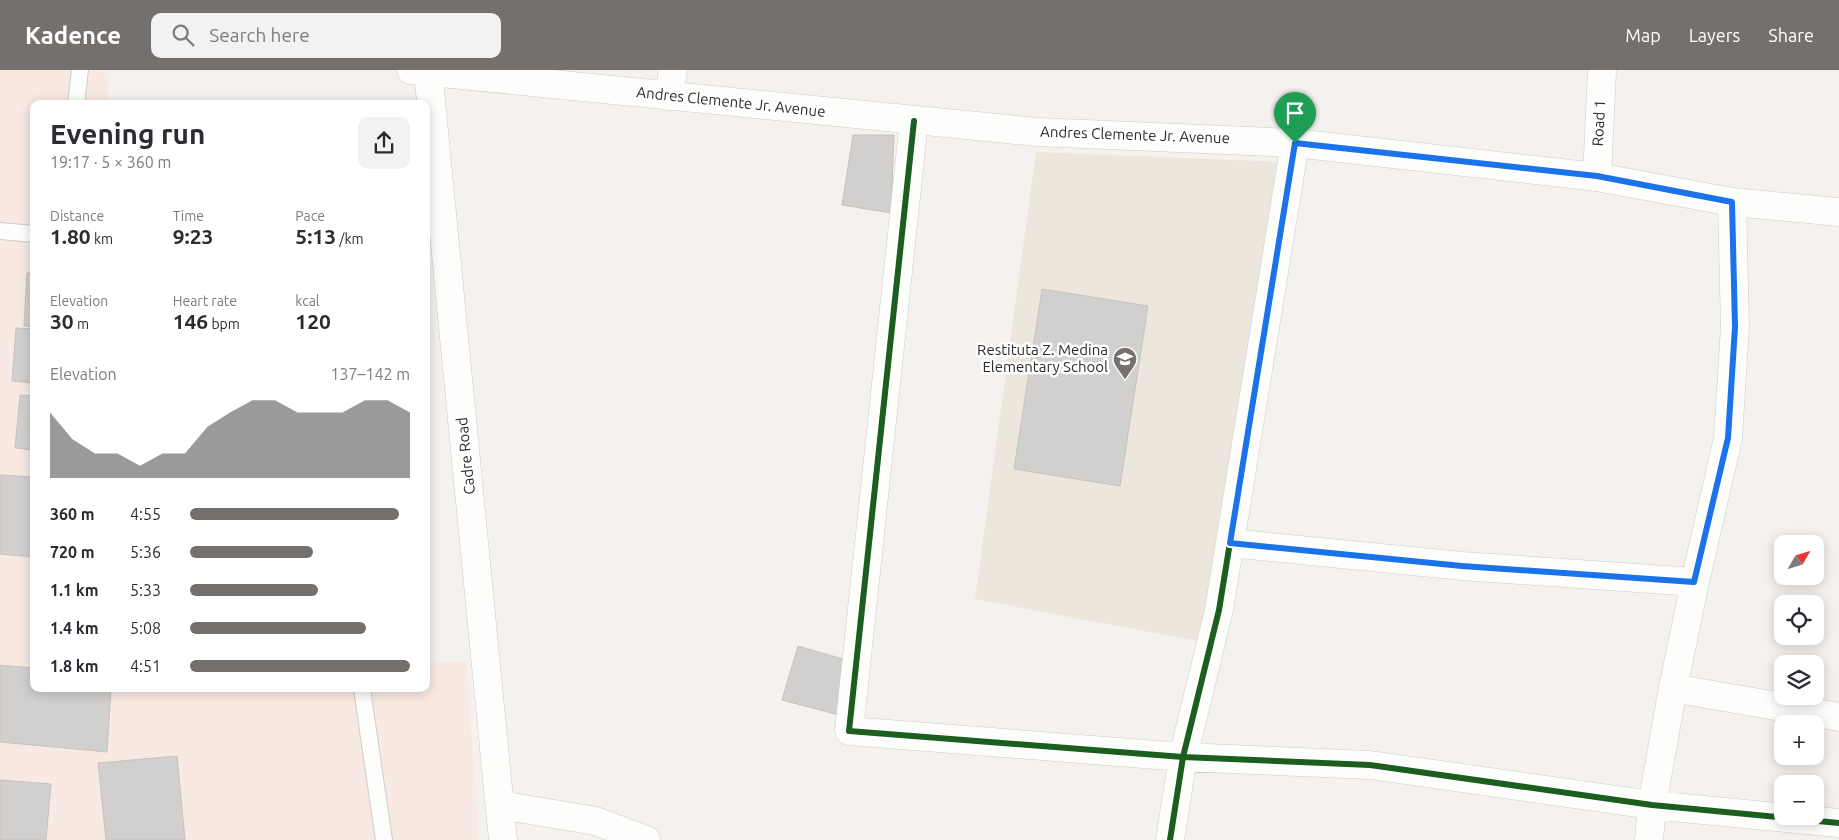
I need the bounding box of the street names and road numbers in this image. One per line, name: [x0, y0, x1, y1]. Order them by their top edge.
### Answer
street label: Andres Clemente Jr. Avenue: [636, 83, 826, 120]
street label: Road 1: [1589, 99, 1608, 147]
street label: Andres Clemente Jr. Avenue: [1040, 123, 1230, 146]
street label: Cadre Road: [453, 417, 478, 496]

